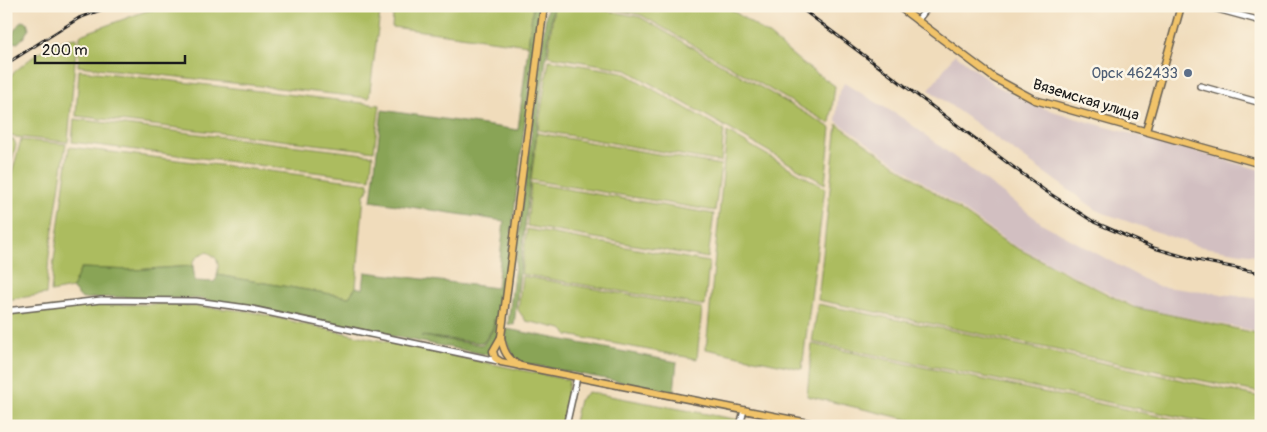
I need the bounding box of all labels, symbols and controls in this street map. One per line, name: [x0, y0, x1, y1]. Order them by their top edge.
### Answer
scale bar: [35, 32, 185, 64]
text: 200 m: [42, 41, 87, 60]
place label: Орск 462433: [1092, 64, 1178, 83]
marker: Орск 462433: [1182, 67, 1194, 79]
street label: Вяземская улица: [1031, 75, 1141, 125]

